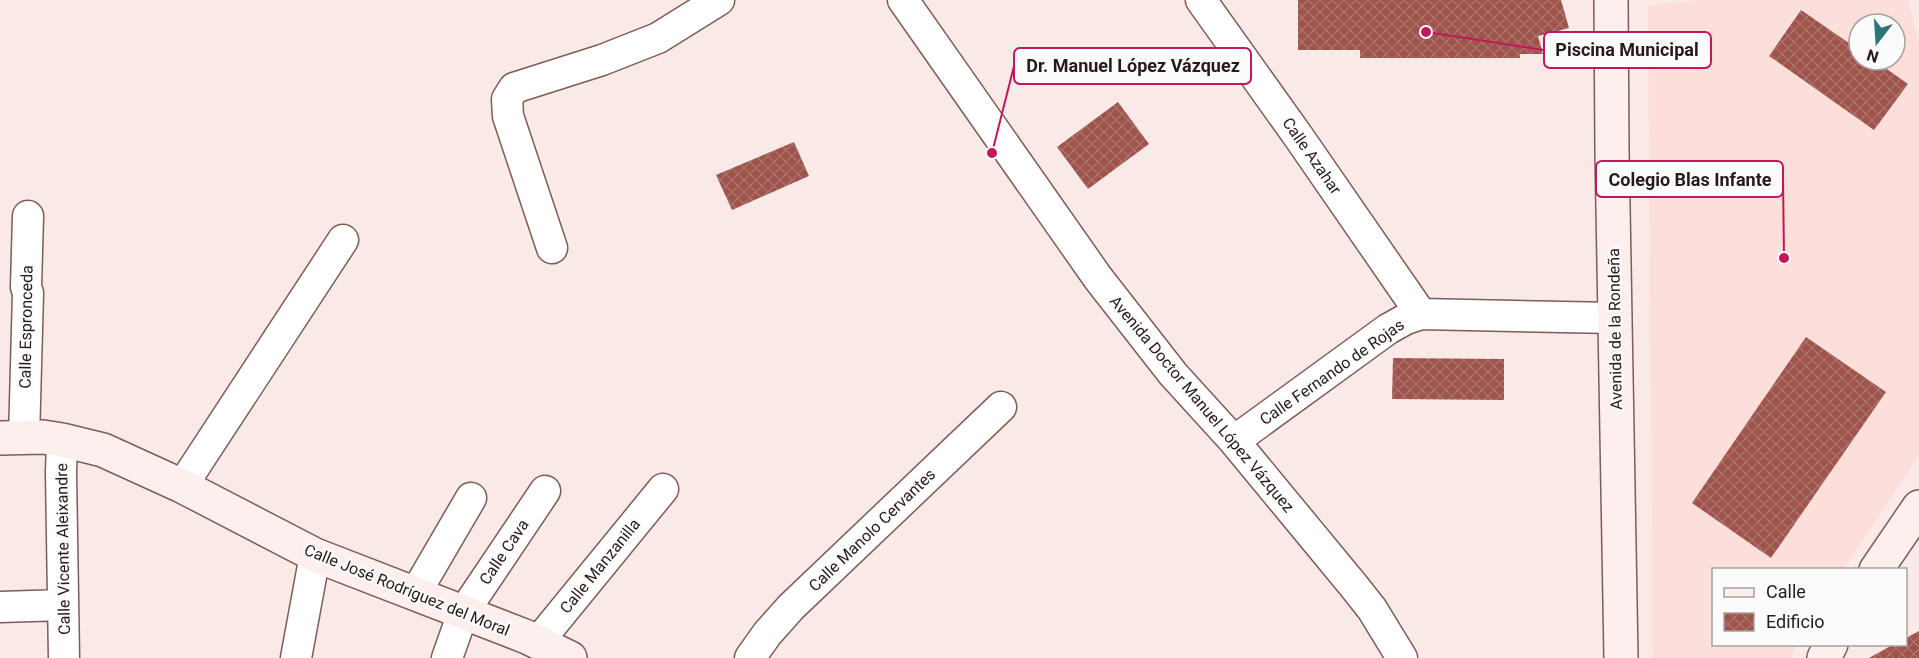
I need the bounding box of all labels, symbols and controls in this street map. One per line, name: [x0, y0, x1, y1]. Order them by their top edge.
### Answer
north arrow: [1847, 12, 1907, 72]
callout: Piscina Municipal: [1544, 32, 1711, 68]
text: Piscina Municipal: [1555, 39, 1699, 60]
text: N: [1865, 45, 1881, 67]
callout: Dr. Manuel López Vázquez: [1014, 48, 1251, 84]
text: Dr. Manuel López Vázquez: [1026, 55, 1240, 76]
street label: Calle Azahar: [1279, 114, 1346, 199]
callout: Colegio Blas Infante: [1596, 161, 1783, 197]
text: Colegio Blas Infante: [1608, 169, 1772, 190]
street label: Avenida de la Rondeña: [1604, 248, 1626, 410]
street label: Calle Espronceda: [15, 265, 37, 389]
street label: Avenida Doctor Manuel López Vázquez: [1106, 292, 1298, 516]
street label: Calle Fernando de Rojas: [1256, 315, 1408, 429]
street label: Calle Vicente Aleixandre: [52, 463, 74, 635]
street label: Calle Manolo Cervantes: [805, 465, 939, 595]
street label: Calle Manzanilla: [556, 515, 644, 617]
street label: Calle Cava: [475, 516, 533, 588]
street label: Calle José Rodríguez del Moral: [302, 540, 512, 640]
legend: [1712, 568, 1907, 646]
text: Calle: [1766, 581, 1806, 602]
text: Edificio: [1766, 611, 1825, 632]

